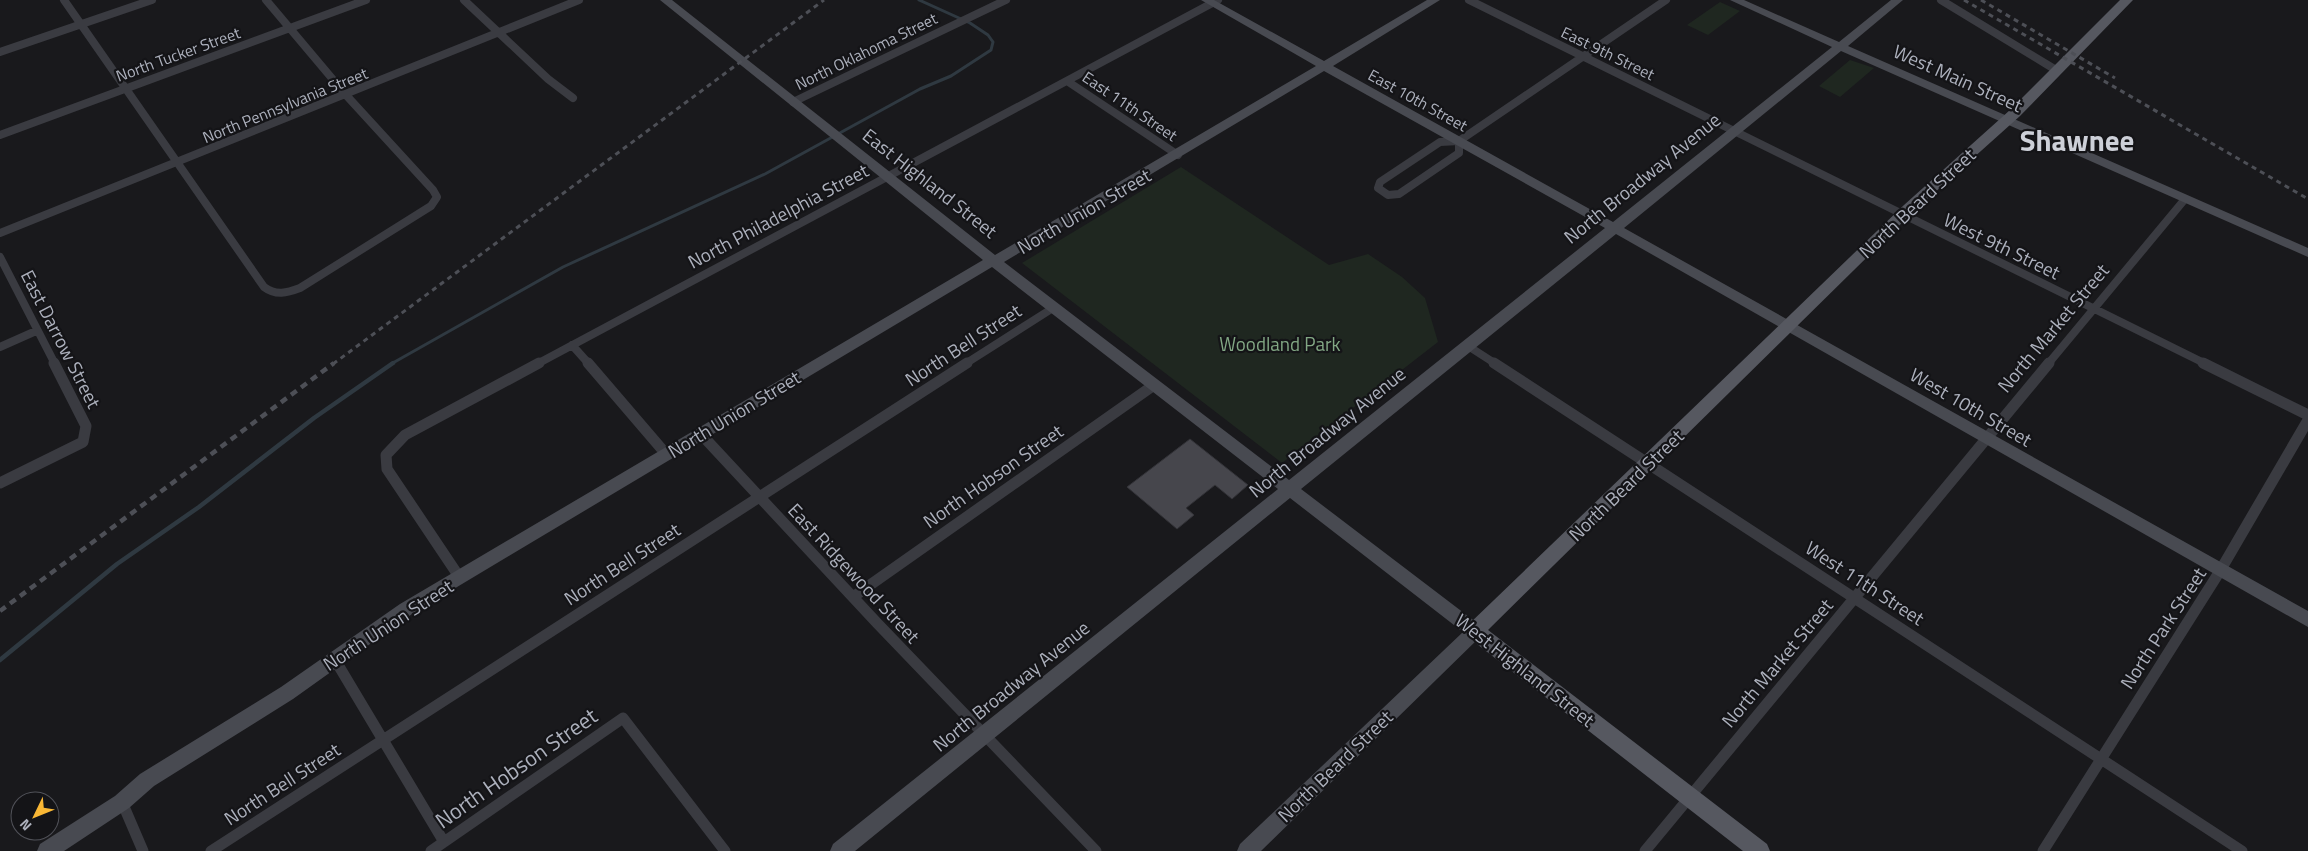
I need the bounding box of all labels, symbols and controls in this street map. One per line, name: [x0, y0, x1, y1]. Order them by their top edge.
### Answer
street label: North Oklahoma Street: [791, 6, 942, 96]
street label: North Tucker Street: [112, 20, 244, 88]
street label: East 9th Street: [1557, 20, 1659, 86]
street label: West Main Street: [1889, 36, 2028, 119]
street label: North Pennsylvania Street: [199, 61, 372, 149]
street label: East 10th Street: [1364, 63, 1472, 137]
street label: East 11th Street: [1078, 65, 1183, 147]
street label: North Broadway Avenue: [1557, 105, 1726, 250]
district label: Shawnee: [2020, 118, 2134, 162]
street label: East Highland Street: [857, 121, 1004, 245]
street label: North Beard Street: [1852, 140, 1982, 265]
street label: North Philadelphia Street: [682, 155, 874, 276]
street label: North Union Street: [1011, 160, 1156, 261]
street label: West 9th Street: [1939, 205, 2066, 286]
street label: North Market Street: [1990, 257, 2116, 399]
street label: East Darrow Street: [14, 264, 109, 413]
street label: North Bell Street: [899, 296, 1027, 393]
park label: Woodland Park: [1219, 329, 1341, 358]
street label: North Broadway Avenue: [1242, 359, 1411, 504]
street label: West 10th Street: [1905, 360, 2038, 454]
street label: North Union Street: [662, 362, 806, 465]
street label: North Hobson Street: [917, 416, 1069, 535]
street label: North Beard Street: [1561, 422, 1690, 547]
street label: East Ridgewood Street: [782, 496, 927, 650]
street label: North Bell Street: [558, 515, 686, 612]
street label: West 11th Street: [1800, 533, 1931, 632]
street label: North Park Street: [2112, 561, 2213, 694]
street label: North Union Street: [317, 571, 459, 678]
street label: North Market Street: [1714, 592, 1840, 734]
street label: West Highland Street: [1449, 606, 1601, 734]
street label: North Broadway Avenue: [926, 613, 1095, 758]
street label: North Hobson Street: [428, 699, 604, 837]
street label: North Beard Street: [1270, 703, 1399, 828]
street label: North Bell Street: [218, 735, 346, 832]
north arrow: [10, 791, 60, 841]
text: N: [14, 814, 36, 836]

